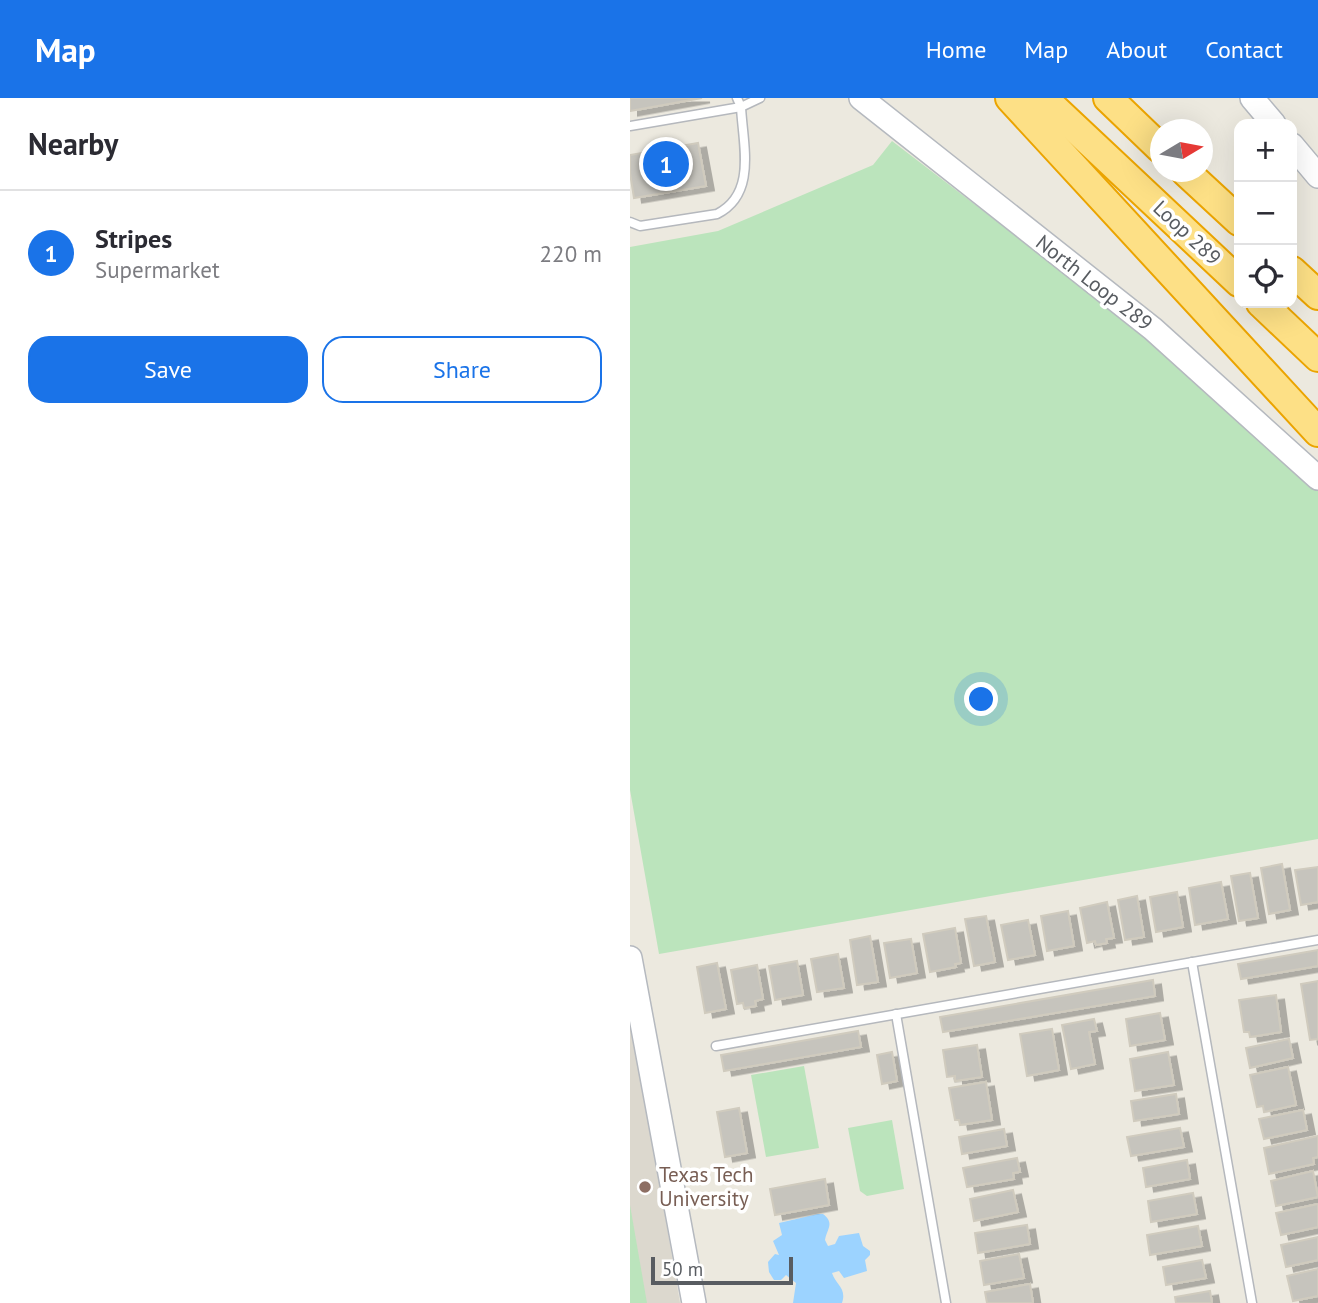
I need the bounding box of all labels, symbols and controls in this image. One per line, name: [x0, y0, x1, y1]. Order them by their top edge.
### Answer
text: Map: [35, 28, 96, 71]
text: Home: [926, 34, 986, 65]
text: Map: [1024, 34, 1068, 65]
text: About: [1106, 34, 1167, 65]
text: Contact: [1205, 34, 1283, 65]
north arrow: [1150, 119, 1213, 182]
map controls: [1234, 119, 1297, 308]
button: +: [1234, 119, 1297, 182]
text: Nearby: [28, 124, 118, 163]
pin: 1: [643, 138, 689, 190]
button: −: [1234, 182, 1297, 245]
street label: Loop 289: [1148, 194, 1227, 271]
text: Stripes: [95, 222, 172, 255]
street label: North Loop 289: [1031, 229, 1158, 337]
text: 1: [44, 239, 58, 268]
text: 220 m: [540, 239, 602, 268]
button: locate: [1234, 245, 1297, 308]
text: Supermarket: [95, 255, 220, 284]
button: Save: [28, 336, 308, 403]
button: Share: [322, 336, 602, 403]
your location: [964, 682, 998, 716]
place label: Texas Tech University: [659, 1161, 754, 1212]
marker: Texas Tech University: [637, 1179, 653, 1195]
scale bar: [651, 1254, 793, 1286]
text: 50 m: [662, 1257, 703, 1281]

